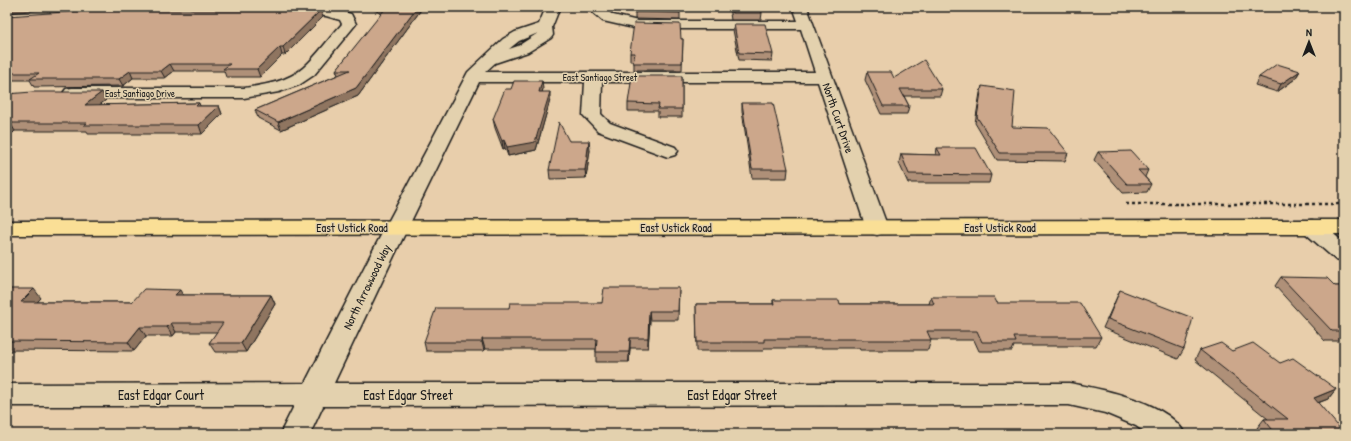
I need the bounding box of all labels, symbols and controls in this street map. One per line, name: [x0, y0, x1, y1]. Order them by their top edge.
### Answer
north arrow: [1289, 22, 1329, 62]
text: N: [1306, 25, 1312, 39]
street label: East Santiago Street: [563, 71, 638, 84]
street label: North Curt Drive: [819, 80, 859, 155]
street label: East Santiago Drive: [105, 87, 175, 100]
street label: East Ustick Road: [316, 219, 388, 236]
street label: East Ustick Road: [640, 219, 712, 236]
street label: East Ustick Road: [964, 219, 1036, 236]
street label: North Arrowwood Way: [339, 241, 395, 332]
street label: East Edgar Court: [118, 385, 204, 405]
street label: East Edgar Street: [363, 385, 453, 405]
street label: East Edgar Street: [687, 385, 777, 405]

